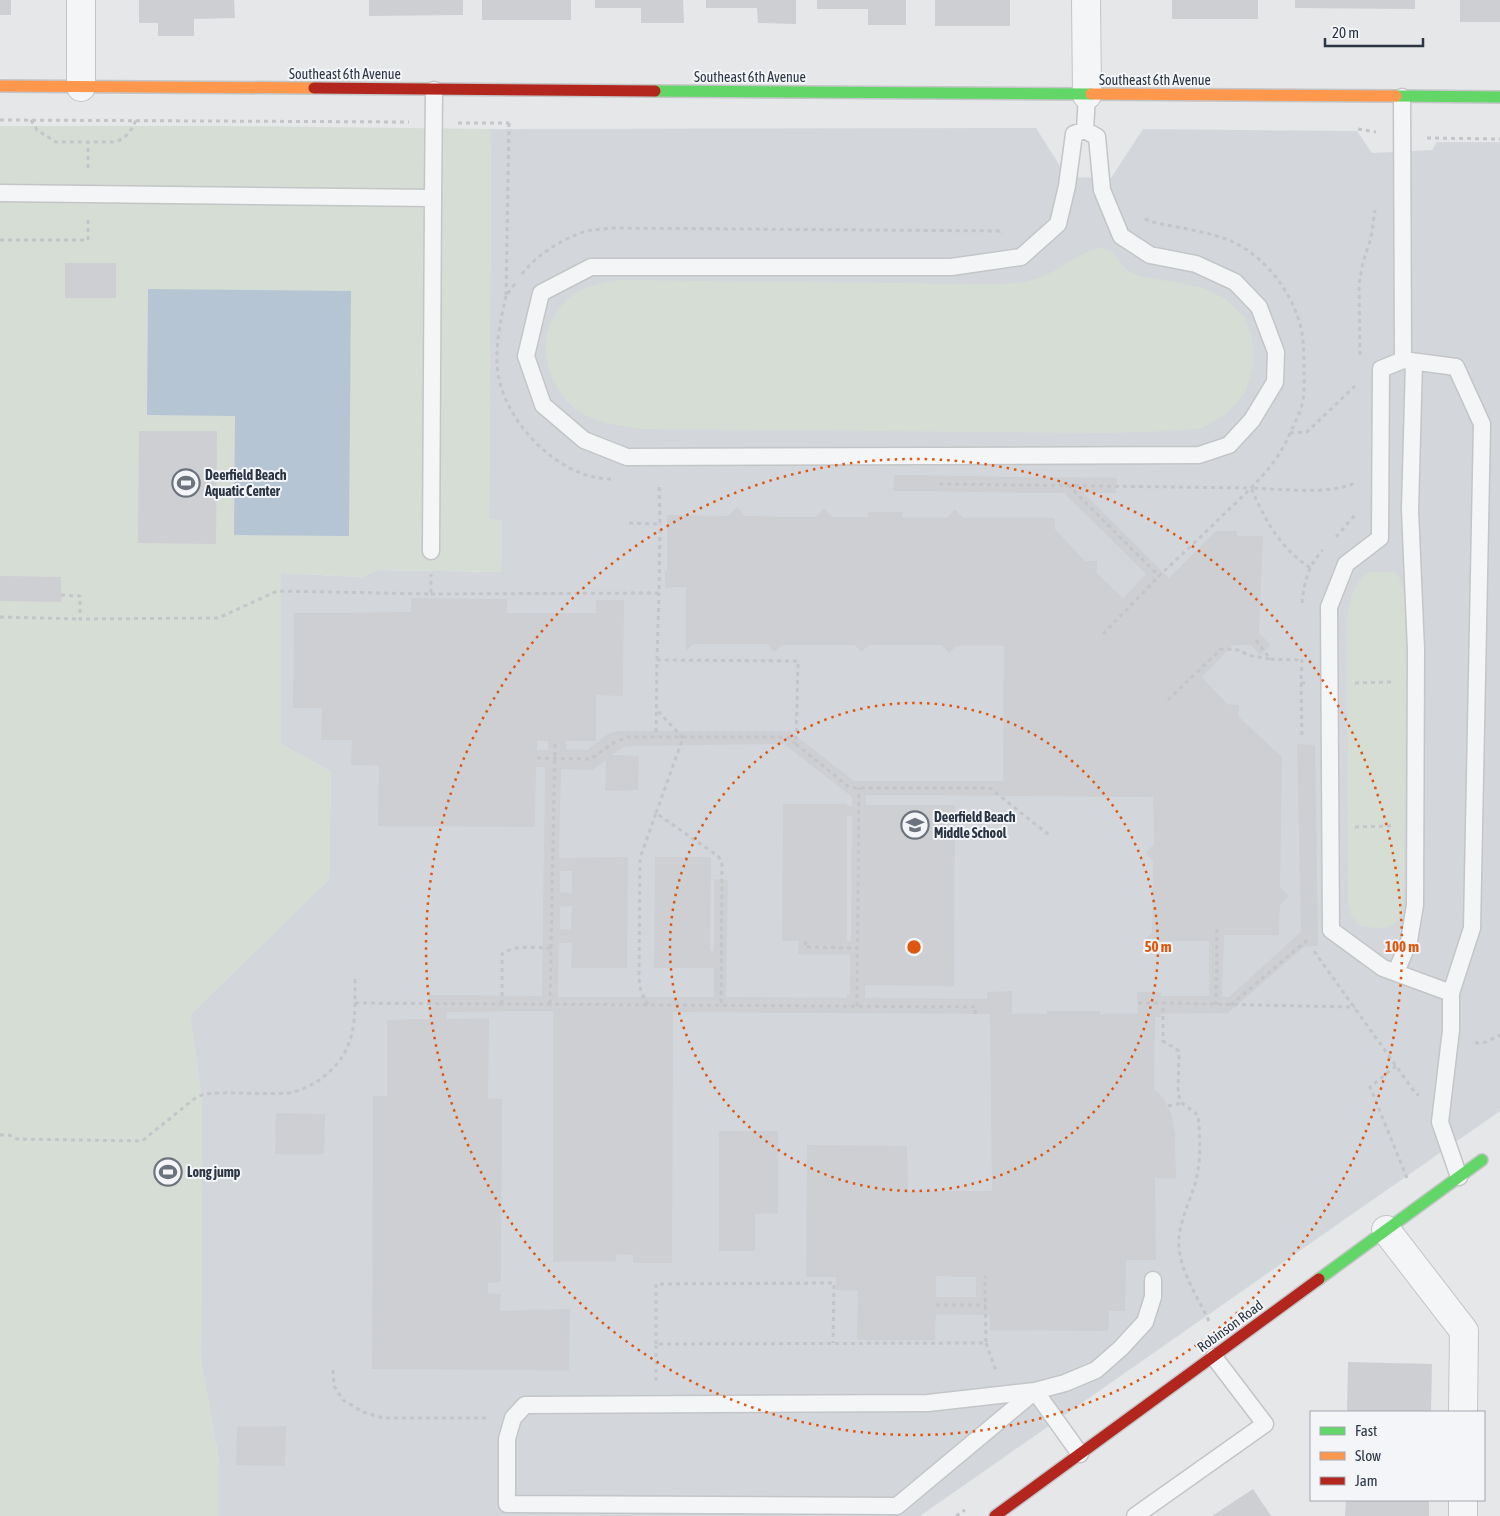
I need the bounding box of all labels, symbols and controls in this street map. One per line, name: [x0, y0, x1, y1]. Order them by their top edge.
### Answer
scale bar: [1325, 15, 1422, 47]
text: 20 m: [1332, 24, 1359, 41]
street label: Southeast 6th Avenue: [289, 66, 401, 82]
street label: Southeast 6th Avenue: [694, 69, 806, 85]
street label: Southeast 6th Avenue: [1099, 72, 1211, 88]
place label: Deerfield Beach Aquatic Center: [204, 467, 287, 499]
sports icon: Deerfield Beach Aquatic Center: [171, 468, 201, 498]
place label: Deerfield Beach Middle School: [934, 809, 1016, 841]
school or university icon: Deerfield Beach Middle School: [900, 810, 930, 840]
centre of rings: [905, 938, 923, 956]
text: 50 m: [1145, 938, 1172, 955]
text: 100 m: [1385, 938, 1419, 955]
sports icon: Long jump: [153, 1157, 183, 1187]
place label: Long jump: [187, 1164, 241, 1180]
street label: Robinson Road: [1194, 1297, 1266, 1355]
legend: [1310, 1411, 1485, 1501]
text: Fast: [1355, 1422, 1377, 1439]
text: Slow: [1355, 1447, 1381, 1464]
text: Jam: [1355, 1472, 1378, 1489]

